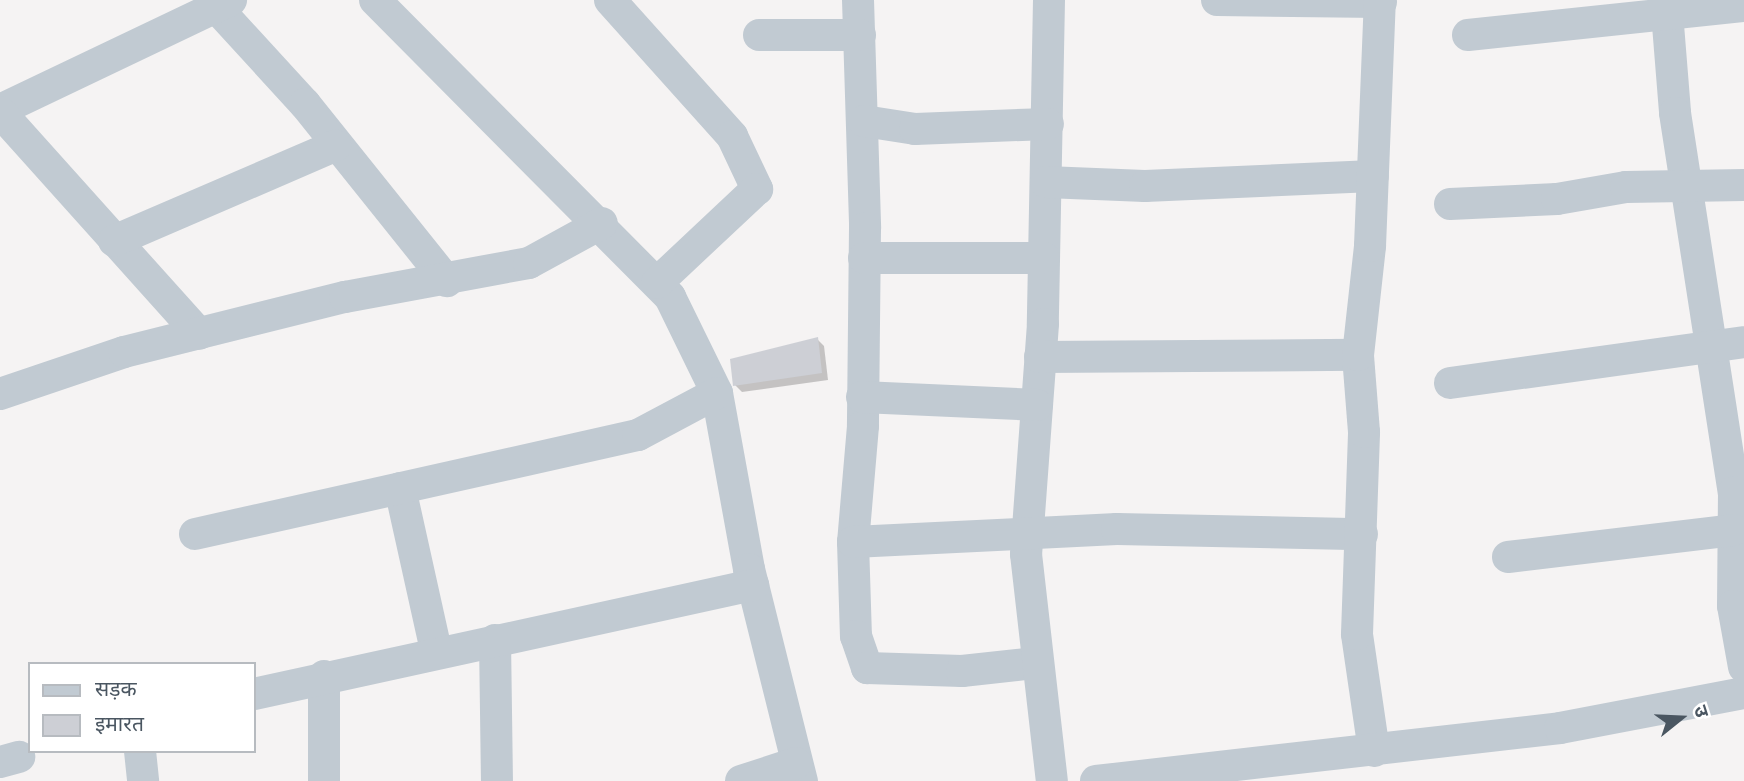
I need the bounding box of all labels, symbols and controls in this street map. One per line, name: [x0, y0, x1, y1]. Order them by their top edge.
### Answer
legend: [28, 662, 256, 753]
text: सड़क: [95, 676, 137, 701]
north arrow: [1646, 683, 1716, 753]
text: उ: [1689, 703, 1714, 720]
text: इमारत: [95, 711, 144, 736]

